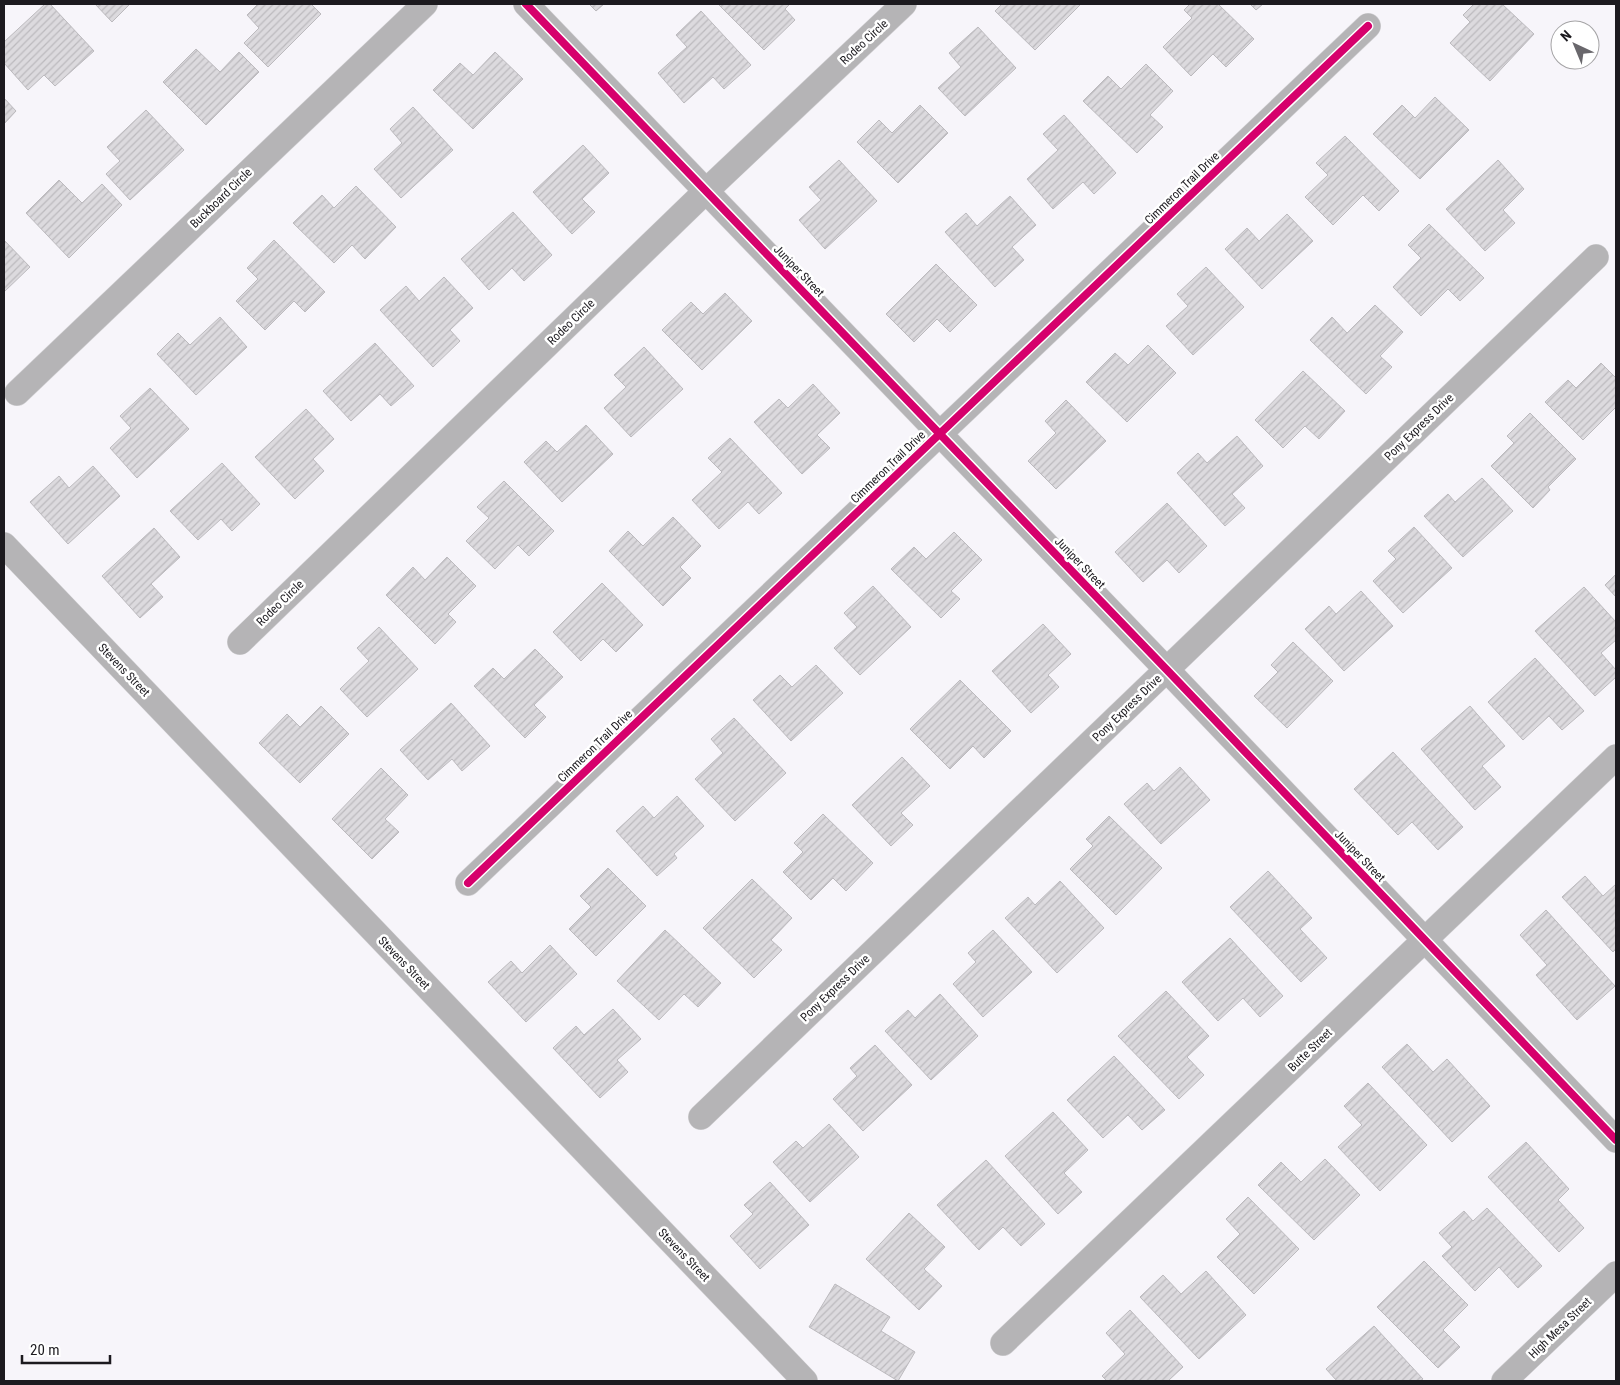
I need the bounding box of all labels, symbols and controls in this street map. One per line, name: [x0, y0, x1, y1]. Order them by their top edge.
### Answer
street label: Rodeo Circle: [837, 16, 891, 68]
north arrow: [1550, 20, 1600, 70]
text: N: [1557, 27, 1575, 44]
street label: Cimmeron Trail Drive: [1142, 149, 1222, 227]
street label: Buckboard Circle: [187, 165, 255, 231]
street label: Juniper Street: [771, 242, 827, 300]
street label: Rodeo Circle: [545, 296, 598, 348]
street label: Pony Express Drive: [1382, 390, 1457, 463]
street label: Cimmeron Trail Drive: [848, 428, 928, 506]
street label: Juniper Street: [1052, 534, 1108, 592]
street label: Rodeo Circle: [254, 577, 307, 629]
street label: Stevens Street: [95, 641, 153, 700]
street label: Pony Express Drive: [1090, 671, 1165, 744]
street label: Cimmeron Trail Drive: [555, 707, 635, 785]
street label: Juniper Street: [1332, 827, 1388, 885]
street label: Stevens Street: [375, 934, 433, 993]
street label: Pony Express Drive: [798, 951, 873, 1024]
street label: Butte Street: [1285, 1025, 1335, 1074]
street label: Stevens Street: [655, 1226, 713, 1285]
street label: High Mesa Street: [1526, 1294, 1594, 1361]
scale bar: [22, 1332, 110, 1364]
text: 20 m: [30, 1341, 60, 1359]

